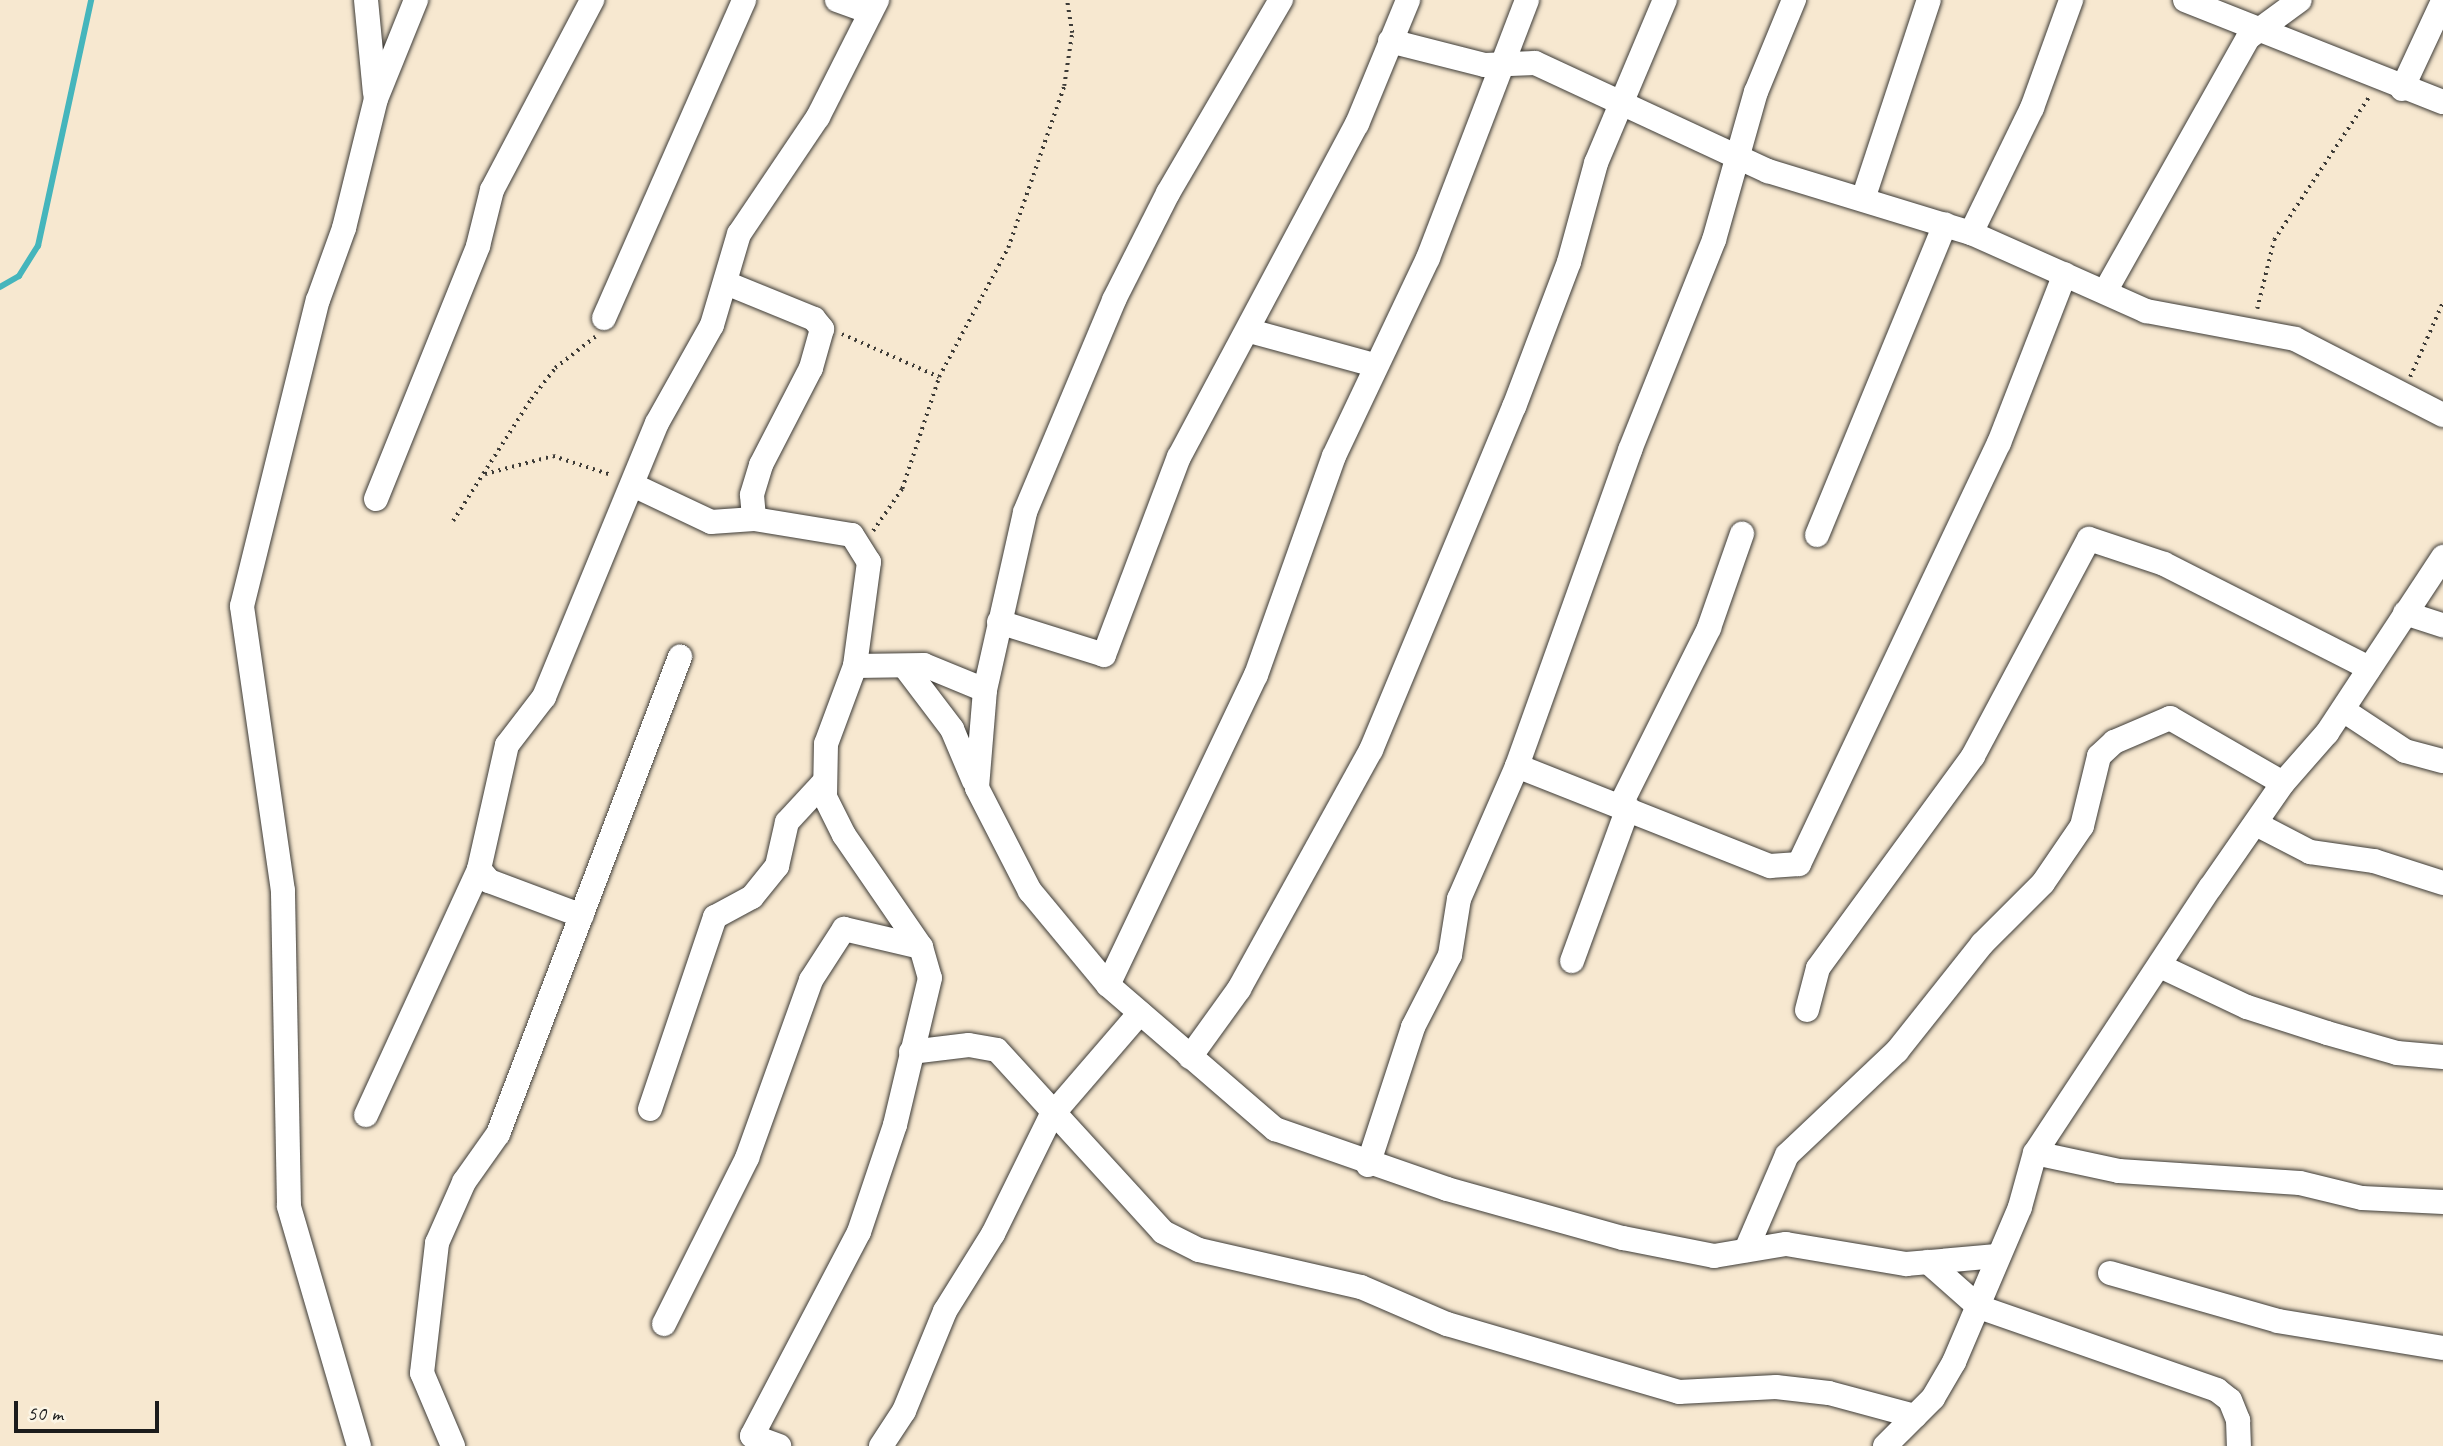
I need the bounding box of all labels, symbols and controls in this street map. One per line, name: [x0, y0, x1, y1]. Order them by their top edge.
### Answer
scale bar: [18, 1386, 163, 1430]
text: 50 m: [27, 1400, 63, 1426]

